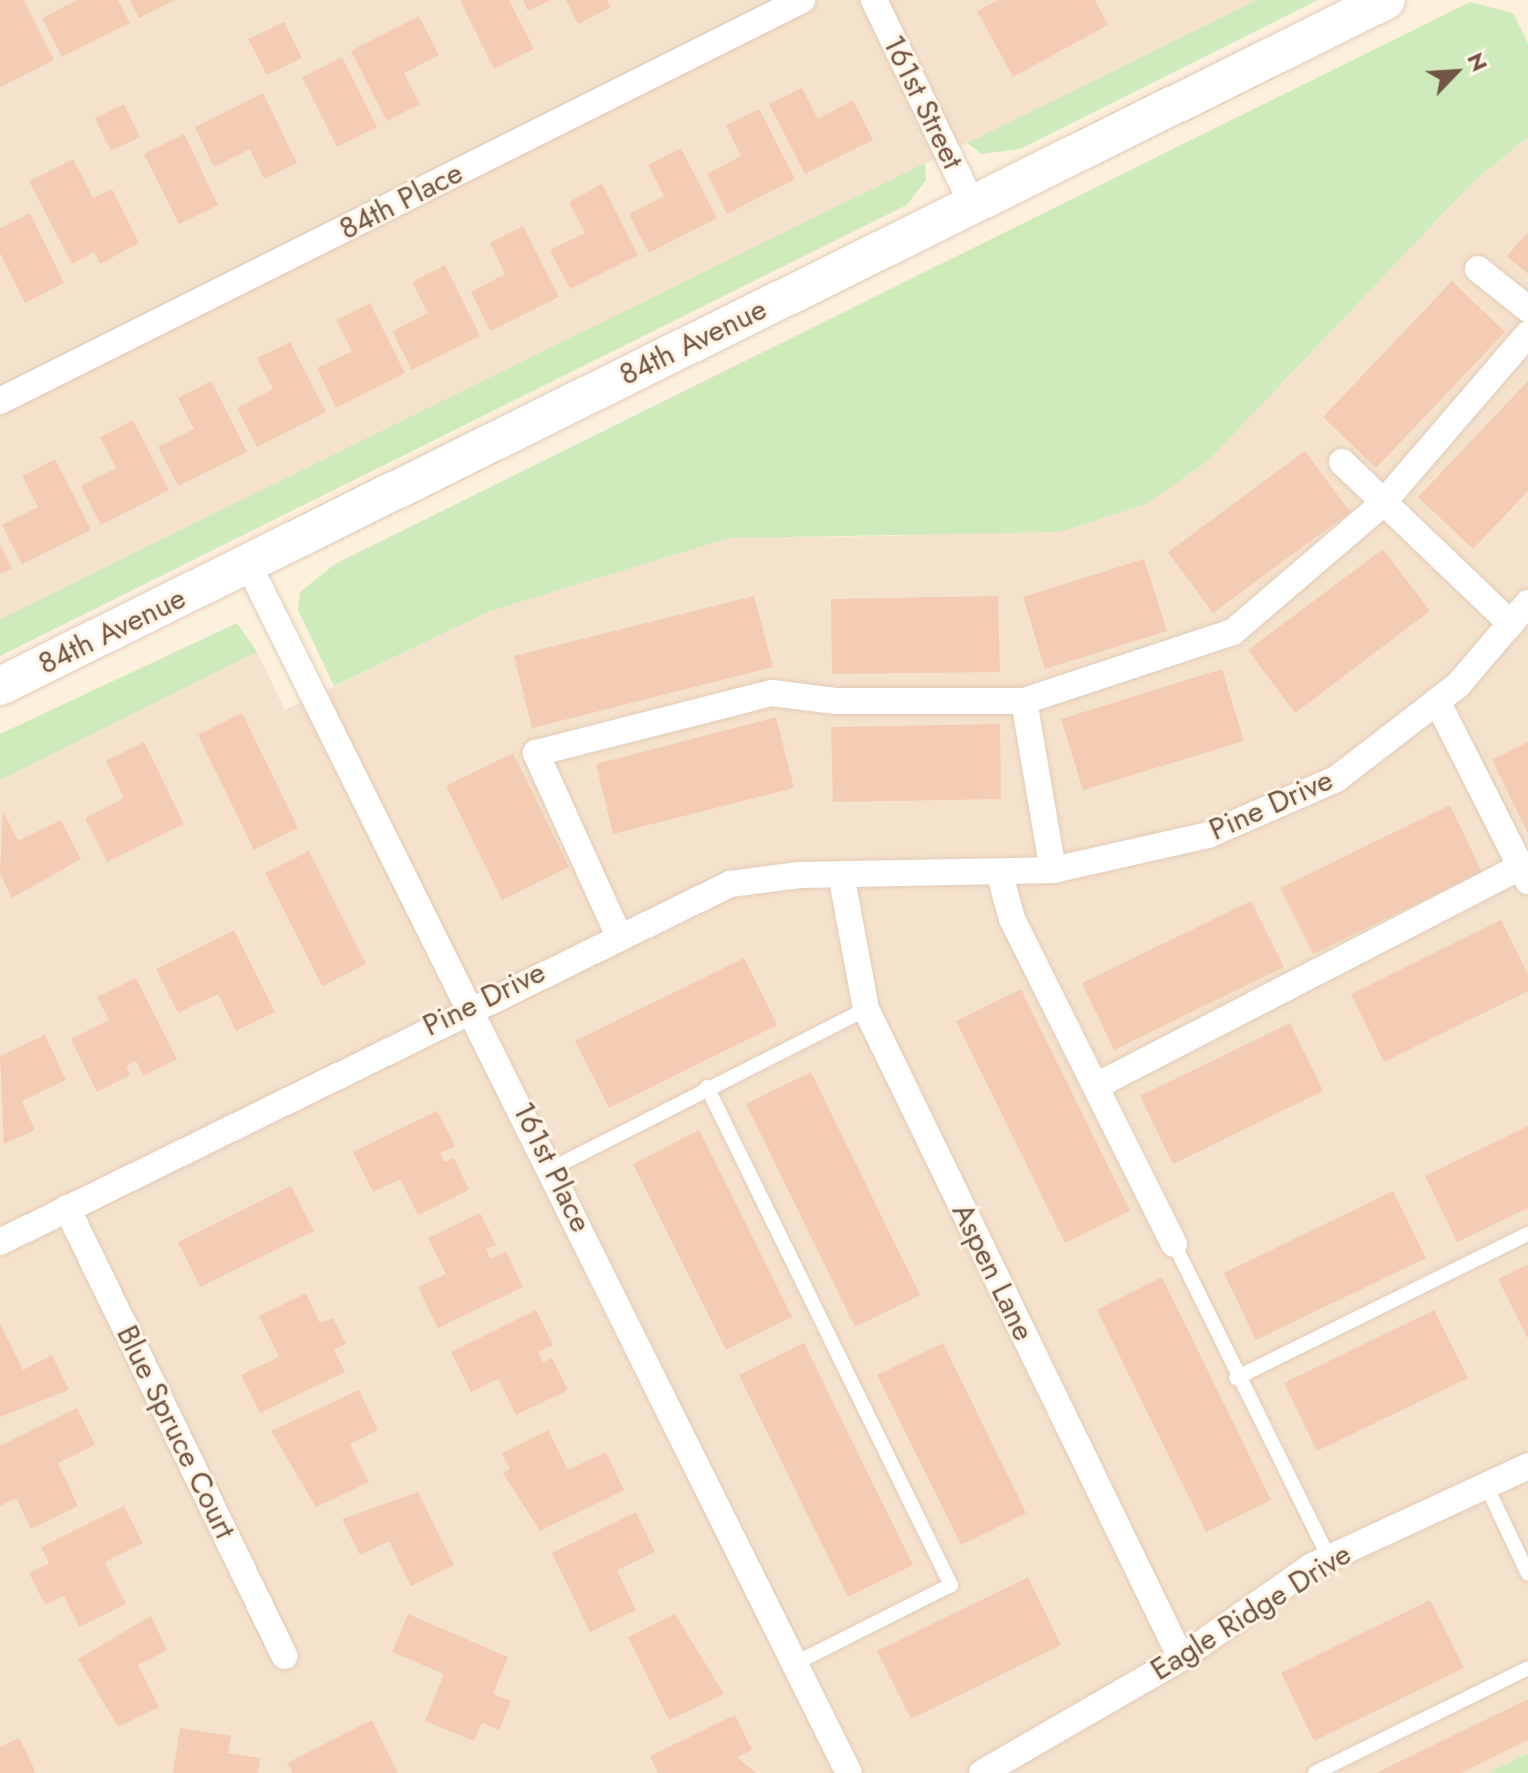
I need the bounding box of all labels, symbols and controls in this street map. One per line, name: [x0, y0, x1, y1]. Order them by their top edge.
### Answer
street label: 161st Street: [875, 29, 971, 175]
north arrow: [1416, 32, 1496, 112]
text: N: [1460, 47, 1496, 77]
street label: 84th Place: [333, 155, 469, 247]
street label: 84th Avenue: [614, 291, 772, 393]
street label: 84th Avenue: [33, 580, 191, 682]
street label: Pine Drive: [1204, 762, 1338, 848]
street label: Pine Drive: [417, 954, 551, 1044]
street label: 161st Place: [505, 1096, 599, 1238]
street label: Aspen Lane: [944, 1197, 1042, 1347]
street label: Blue Spruce Court: [109, 1320, 243, 1544]
street label: Eagle Ridge Drive: [1144, 1536, 1358, 1688]

